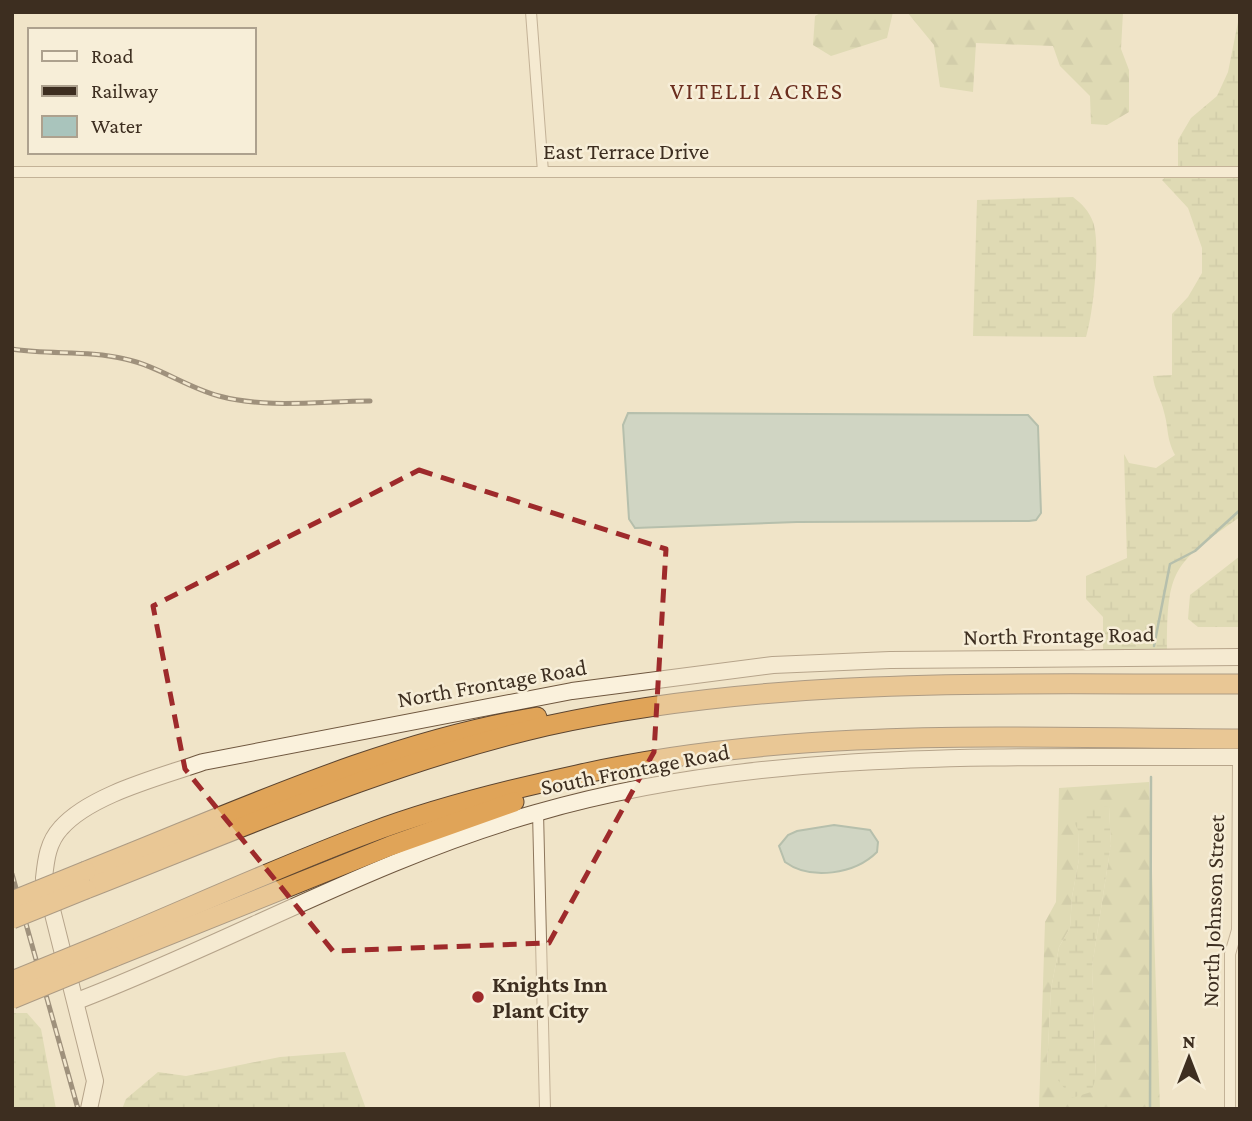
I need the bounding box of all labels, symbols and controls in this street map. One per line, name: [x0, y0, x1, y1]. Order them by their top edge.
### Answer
legend: [28, 28, 256, 154]
text: Road: [91, 44, 134, 68]
district label: VITELLI ACRES: [670, 77, 844, 104]
text: Railway: [91, 79, 158, 103]
text: Water: [91, 114, 143, 138]
street label: East Terrace Drive: [543, 138, 709, 164]
street label: North Frontage Road: [963, 620, 1155, 650]
street label: North Frontage Road: [395, 654, 589, 712]
street label: South Frontage Road: [539, 738, 731, 800]
street label: North Johnson Street: [1197, 814, 1229, 1008]
place label: Knights Inn Plant City: [492, 971, 607, 1023]
marker: Knights Inn Plant City: [470, 989, 486, 1005]
north arrow: [1154, 1023, 1224, 1093]
text: N: [1183, 1031, 1196, 1052]

